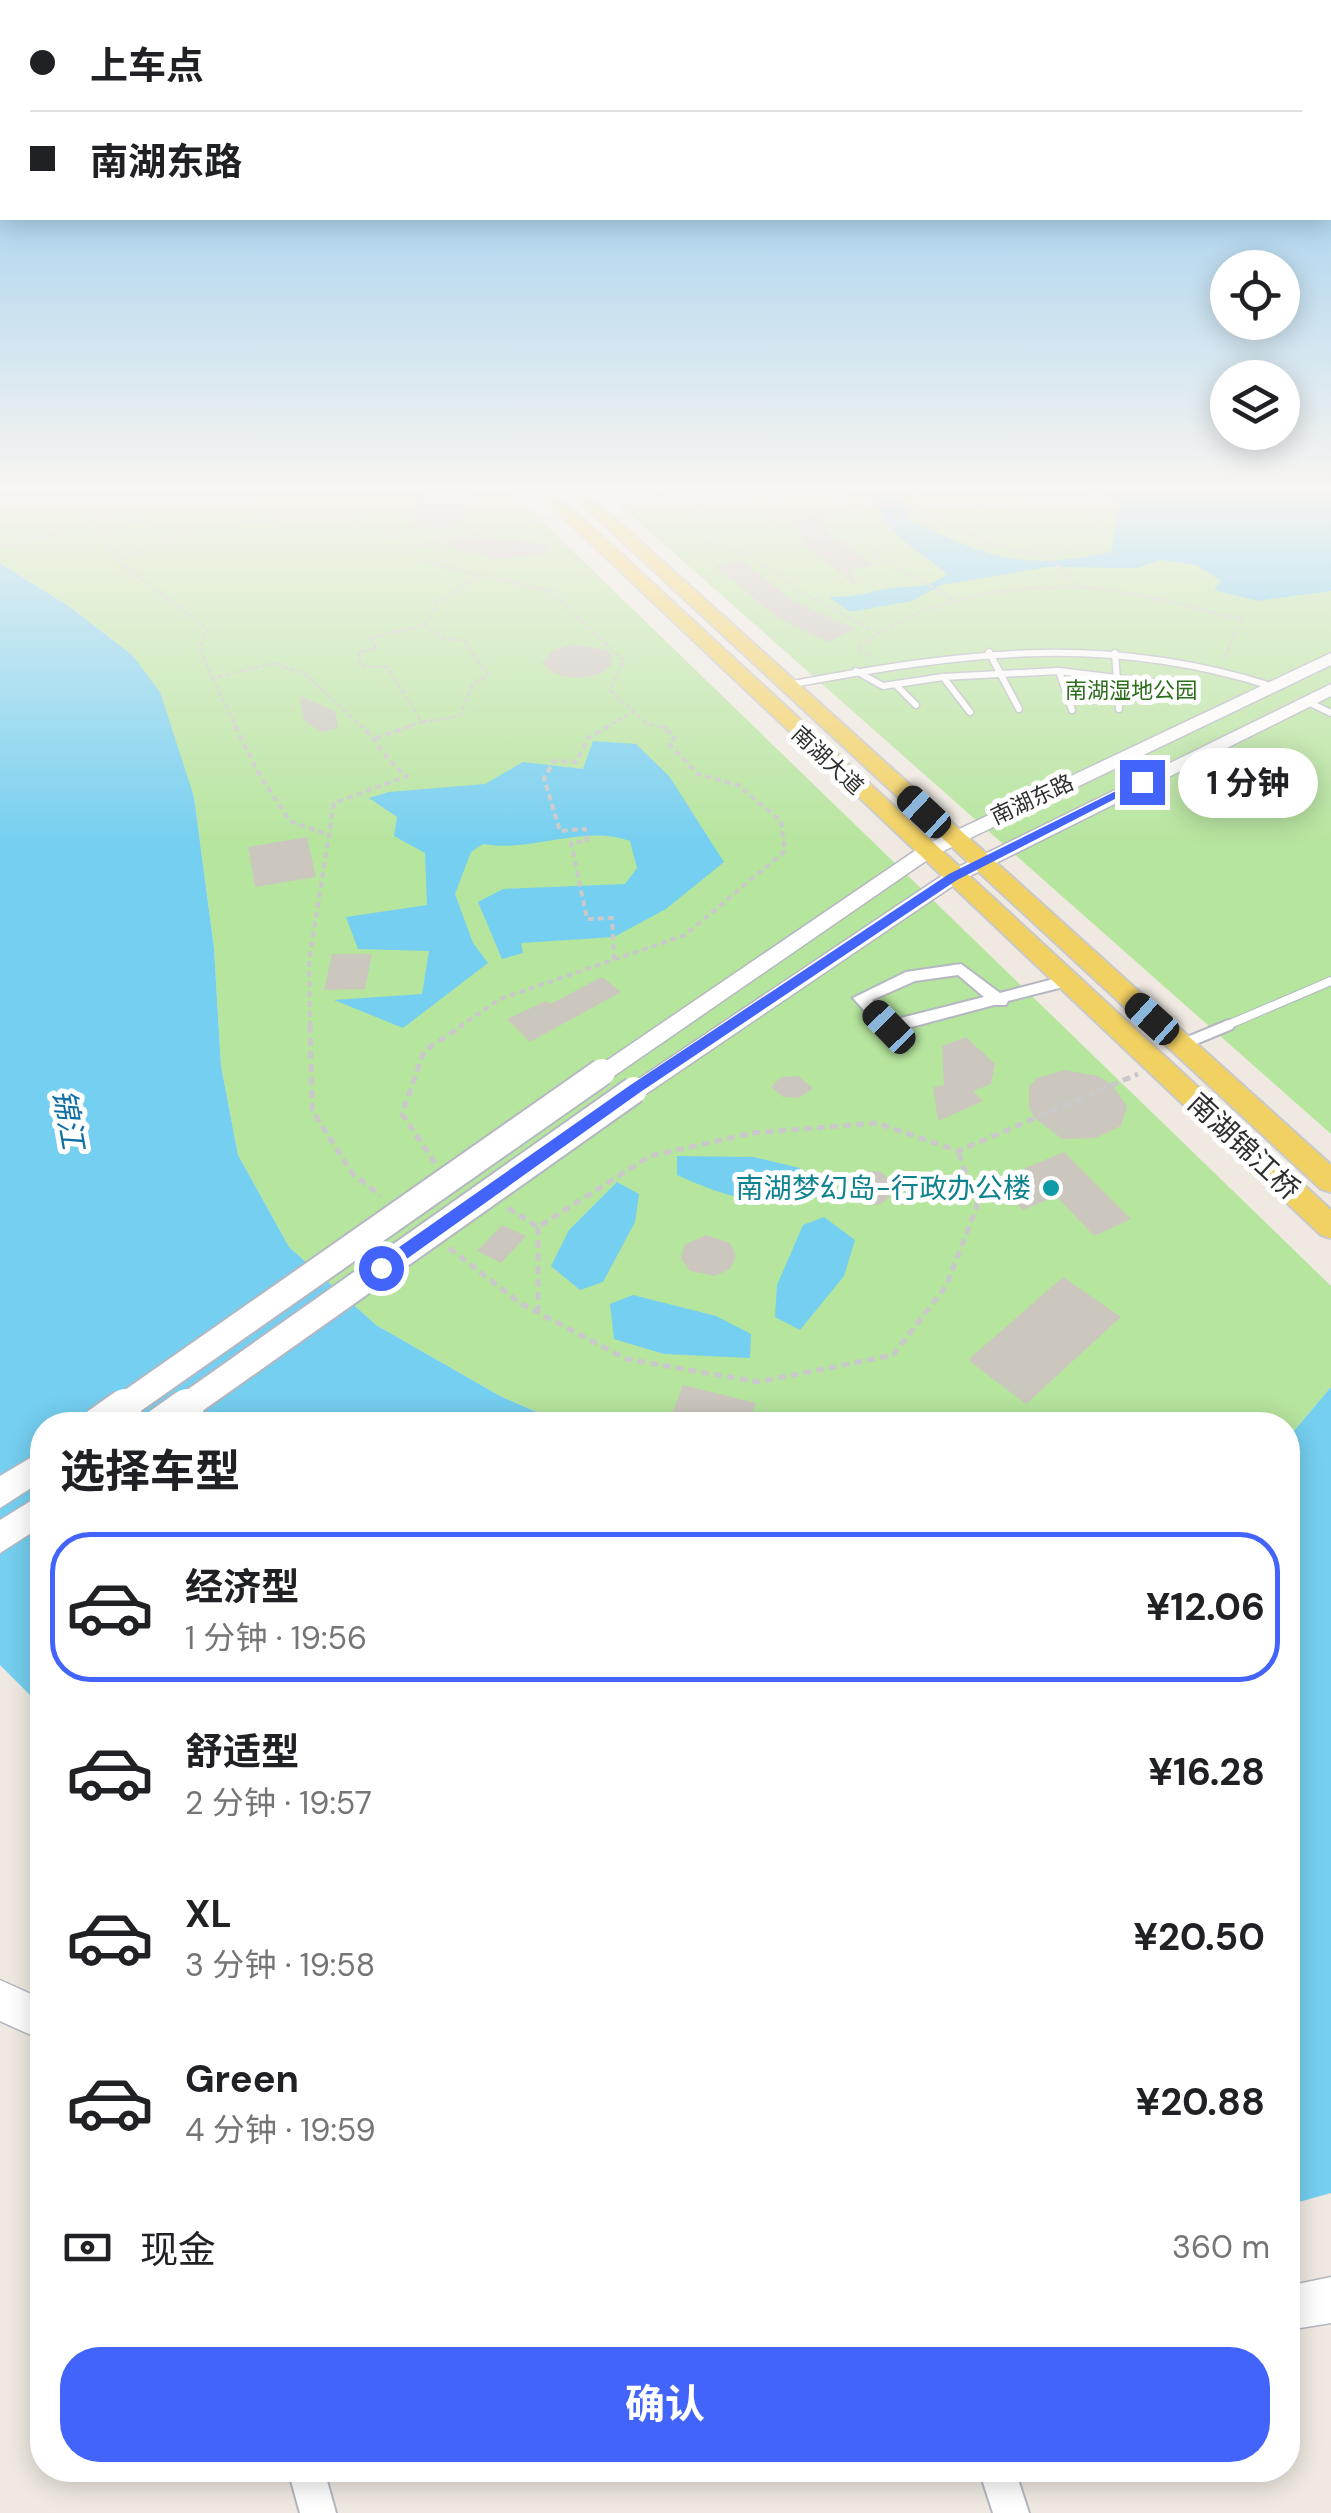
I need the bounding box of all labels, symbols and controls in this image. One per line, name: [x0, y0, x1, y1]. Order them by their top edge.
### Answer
text: 上车点: [90, 41, 204, 91]
text: 南湖东路: [90, 137, 242, 187]
map controls: [1210, 250, 1300, 450]
button: locate: [1210, 250, 1300, 340]
button: layers: [1210, 360, 1300, 450]
park label: 南湖湿地公园: [1065, 676, 1197, 705]
street label: 南湖大道: [786, 720, 870, 801]
callout: 1 分钟: [1177, 747, 1317, 817]
route end: [1120, 760, 1165, 805]
text: 1 分钟: [1206, 762, 1290, 804]
street label: 南湖东路: [986, 768, 1078, 831]
car: [892, 781, 956, 843]
car: [1120, 988, 1184, 1050]
car: [857, 995, 921, 1059]
street label: 南湖锦江桥: [1180, 1085, 1307, 1208]
water label: 锦江: [44, 1086, 93, 1155]
place label: 南湖梦幻岛-行政办公楼: [736, 1170, 1031, 1207]
marker: 南湖梦幻岛-行政办公楼: [1040, 1177, 1062, 1199]
route start: [359, 1246, 404, 1291]
text: 选择车型: [60, 1442, 240, 1501]
icon: car: [65, 1562, 155, 1652]
text: 经济型: [185, 1562, 299, 1612]
text: ¥12.06: [1146, 1582, 1265, 1632]
text: 1 分钟 · 19:56: [185, 1617, 367, 1659]
icon: car: [65, 1727, 155, 1817]
text: 舒适型: [185, 1727, 299, 1777]
text: ¥16.28: [1148, 1747, 1265, 1797]
text: 2 分钟 · 19:57: [185, 1782, 372, 1824]
text: XL: [185, 1889, 232, 1939]
icon: car: [65, 1892, 155, 1982]
text: ¥20.50: [1133, 1912, 1265, 1962]
text: 3 分钟 · 19:58: [185, 1944, 375, 1986]
text: Green: [185, 2054, 299, 2104]
icon: car: [65, 2057, 155, 2147]
text: ¥20.88: [1136, 2077, 1265, 2127]
text: 4 分钟 · 19:59: [185, 2109, 376, 2151]
icon: cash: [60, 2220, 115, 2275]
text: 现金: [140, 2225, 216, 2275]
text: 360 m: [1172, 2226, 1270, 2268]
button: 确认: [60, 2347, 1270, 2462]

